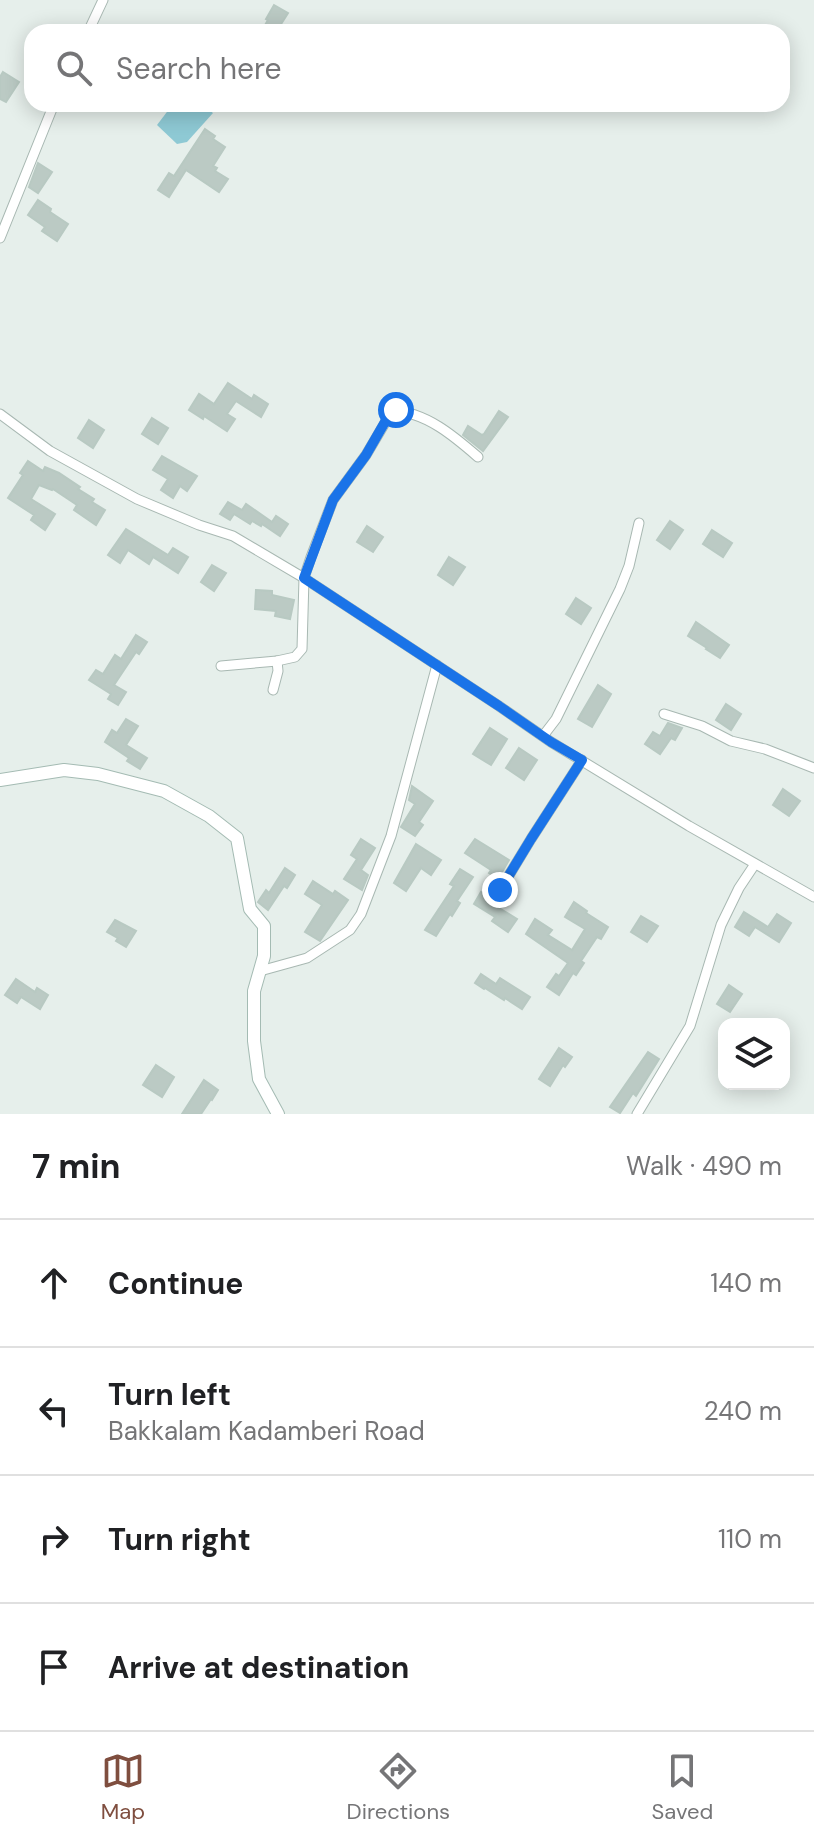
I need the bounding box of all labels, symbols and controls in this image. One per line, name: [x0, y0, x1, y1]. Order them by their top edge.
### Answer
search box: [24, 24, 790, 112]
icon: search: [52, 46, 96, 90]
text: Search here: [116, 49, 282, 88]
route start: [378, 392, 414, 428]
route end: [482, 872, 518, 908]
map controls: [718, 1018, 790, 1090]
button: layers: [718, 1018, 790, 1090]
text: 7 min: [32, 1144, 121, 1189]
text: Walk · 490 m: [626, 1149, 782, 1183]
icon: ahead: [32, 1261, 76, 1305]
text: Continue: [108, 1264, 243, 1303]
text: 140 m: [710, 1266, 782, 1300]
text: Turn left: [108, 1375, 231, 1414]
icon: left: [32, 1389, 76, 1433]
text: 240 m: [704, 1394, 782, 1428]
text: Bakkalam Kadamberi Road: [108, 1414, 425, 1448]
icon: right: [32, 1517, 76, 1561]
text: Turn right: [108, 1520, 251, 1559]
text: 110 m: [718, 1522, 782, 1556]
icon: arrive: [32, 1645, 76, 1689]
text: Arrive at destination: [108, 1648, 409, 1687]
tab: Map: [101, 1749, 145, 1826]
tab: Directions: [347, 1749, 450, 1826]
tab: Saved: [652, 1749, 713, 1826]

